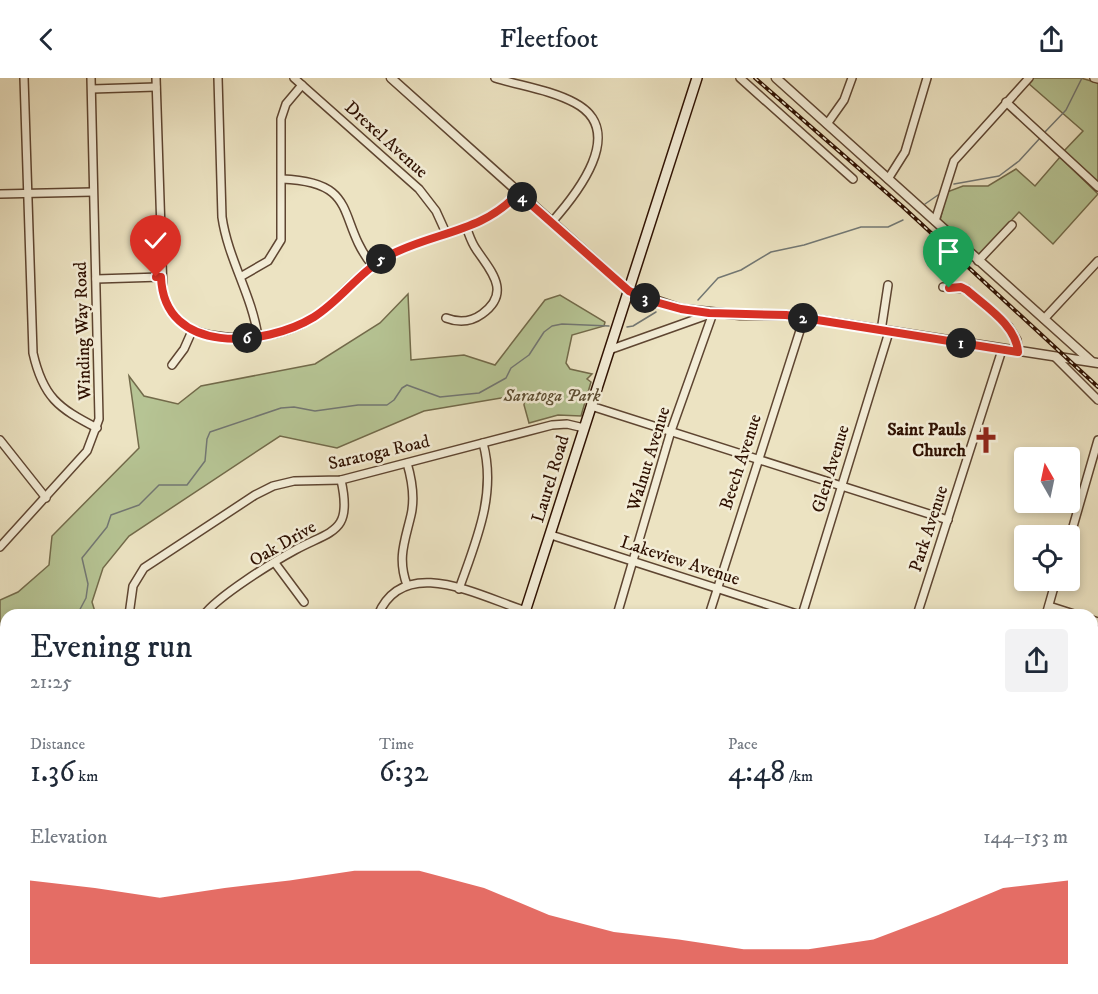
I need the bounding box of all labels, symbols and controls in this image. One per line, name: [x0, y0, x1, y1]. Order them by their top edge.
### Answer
text: Fleetfoot: [500, 22, 598, 56]
icon: back: [30, 23, 63, 56]
icon: share: [1035, 23, 1068, 56]
street label: Drexel Avenue: [340, 97, 432, 183]
pin: 4: [507, 182, 537, 212]
text: 4: [517, 187, 527, 207]
pin: [130, 215, 181, 277]
icon: check: [139, 224, 172, 257]
pin: [923, 226, 974, 288]
icon: arrive: [932, 235, 965, 268]
pin: 5: [366, 244, 396, 274]
text: 5: [377, 249, 385, 269]
street label: Winding Way Road: [70, 261, 96, 402]
pin: 3: [630, 283, 660, 313]
text: 3: [642, 288, 648, 308]
pin: 2: [788, 303, 818, 333]
text: 2: [799, 308, 807, 328]
pin: 6: [232, 323, 262, 353]
text: 6: [243, 328, 251, 348]
pin: 1: [946, 328, 976, 358]
text: 1: [958, 333, 964, 353]
park label: Saratoga Park: [502, 385, 601, 407]
street label: Walnut Avenue: [622, 404, 675, 515]
street label: Beech Avenue: [715, 411, 767, 513]
place label: Saint Pauls Church: [887, 419, 967, 462]
street label: Glen Avenue: [807, 422, 855, 516]
church icon: Saint Pauls Church: [971, 425, 1001, 455]
street label: Saratoga Road: [326, 431, 432, 475]
street label: Laurel Road: [527, 433, 575, 525]
north arrow: [1014, 447, 1080, 513]
map controls: [1014, 447, 1080, 591]
street label: Park Avenue: [905, 483, 953, 575]
street label: Oak Drive: [246, 516, 320, 572]
button: locate: [1014, 525, 1080, 591]
street label: Lakeview Avenue: [618, 531, 742, 591]
text: Evening run: [30, 627, 192, 668]
button: share: [1005, 629, 1068, 692]
text: 21:25: [30, 670, 72, 695]
text: Distance: [30, 734, 85, 754]
text: Time: [379, 734, 414, 754]
text: Pace: [728, 734, 758, 754]
text: 1.36: [30, 754, 75, 791]
text: 6:32: [379, 754, 428, 791]
text: 4:48: [728, 754, 785, 791]
text: km: [75, 766, 98, 786]
text: /km: [785, 766, 813, 786]
text: Elevation: [30, 825, 107, 850]
text: 144–153 m: [983, 825, 1068, 850]

